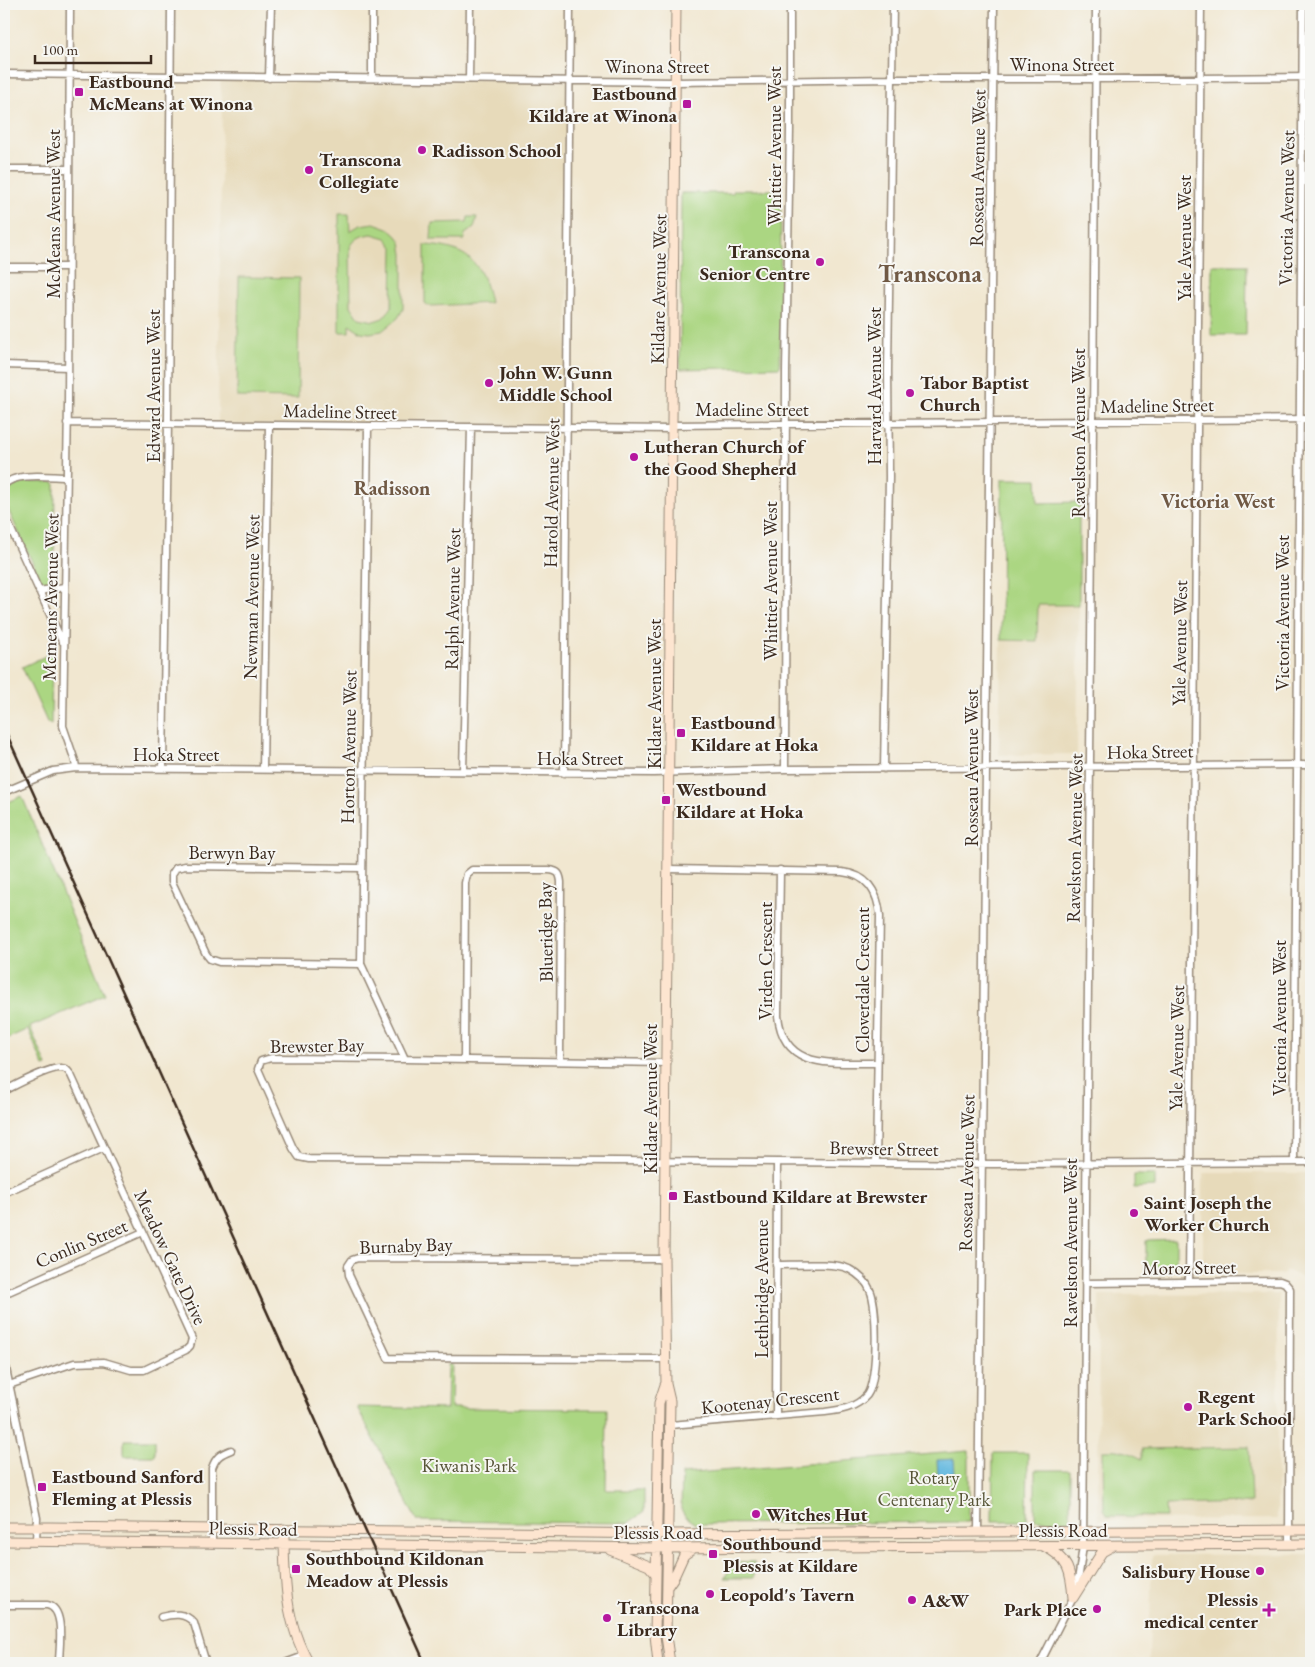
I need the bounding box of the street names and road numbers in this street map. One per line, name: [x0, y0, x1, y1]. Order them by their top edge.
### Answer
street label: Winona Street: [1010, 52, 1114, 77]
street label: Winona Street: [605, 54, 709, 79]
street label: Whittier Avenue West: [762, 66, 787, 226]
street label: Rosseau Avenue West: [964, 89, 991, 247]
street label: McMeans Avenue West: [41, 129, 66, 299]
street label: Victoria Avenue West: [1273, 130, 1300, 286]
street label: Yale Avenue West: [1172, 175, 1197, 301]
street label: Kildare Avenue West: [645, 214, 672, 364]
street label: Harvard Avenue West: [862, 307, 887, 465]
street label: Edward Avenue West: [141, 309, 166, 463]
street label: Ravelston Avenue West: [1066, 348, 1091, 518]
street label: Madeline Street: [1100, 392, 1214, 419]
street label: Madeline Street: [695, 397, 809, 422]
street label: Madeline Street: [283, 398, 397, 425]
street label: Harold Avenue West: [538, 418, 565, 568]
street label: Whittier Avenue West: [758, 501, 783, 661]
street label: Mcmeans Avenue West: [37, 513, 64, 681]
street label: Newman Avenue West: [238, 514, 265, 680]
street label: Ralph Avenue West: [439, 528, 466, 670]
street label: Victoria Avenue West: [1270, 535, 1295, 691]
street label: Yale Avenue West: [1166, 580, 1193, 706]
street label: Kildare Avenue West: [642, 619, 667, 769]
street label: Horton Avenue West: [335, 670, 362, 824]
street label: Rosseau Avenue West: [959, 689, 984, 847]
street label: Hoka Street: [1107, 738, 1194, 765]
street label: Hoka Street: [133, 742, 219, 767]
street label: Hoka Street: [537, 746, 623, 771]
street label: Ravelston Avenue West: [1061, 753, 1088, 923]
street label: Berwyn Bay: [189, 840, 276, 865]
street label: Blueridge Bay: [532, 881, 559, 982]
street label: Virden Crescent: [753, 902, 778, 1020]
street label: Cloverdale Crescent: [850, 907, 875, 1053]
street label: Victoria Avenue West: [1267, 940, 1292, 1096]
street label: Yale Avenue West: [1163, 985, 1190, 1111]
street label: Kildare Avenue West: [638, 1024, 663, 1174]
street label: Brewster Bay: [270, 1032, 365, 1059]
street label: Rosseau Avenue West: [953, 1094, 980, 1252]
street label: Brewster Street: [829, 1135, 939, 1162]
street label: Ravelston Avenue West: [1058, 1158, 1083, 1328]
street label: Meadow Gate Drive: [128, 1186, 213, 1329]
street label: Conlin Street: [31, 1213, 131, 1274]
street label: Lethbridge Avenue: [749, 1220, 774, 1358]
street label: Burnaby Bay: [359, 1231, 454, 1260]
street label: Moroz Street: [1142, 1254, 1236, 1281]
street label: Kootenay Crescent: [700, 1381, 840, 1420]
street label: Plessis Road: [208, 1515, 298, 1542]
street label: Plessis Road: [1018, 1518, 1108, 1543]
street label: Plessis Road: [613, 1520, 703, 1545]

